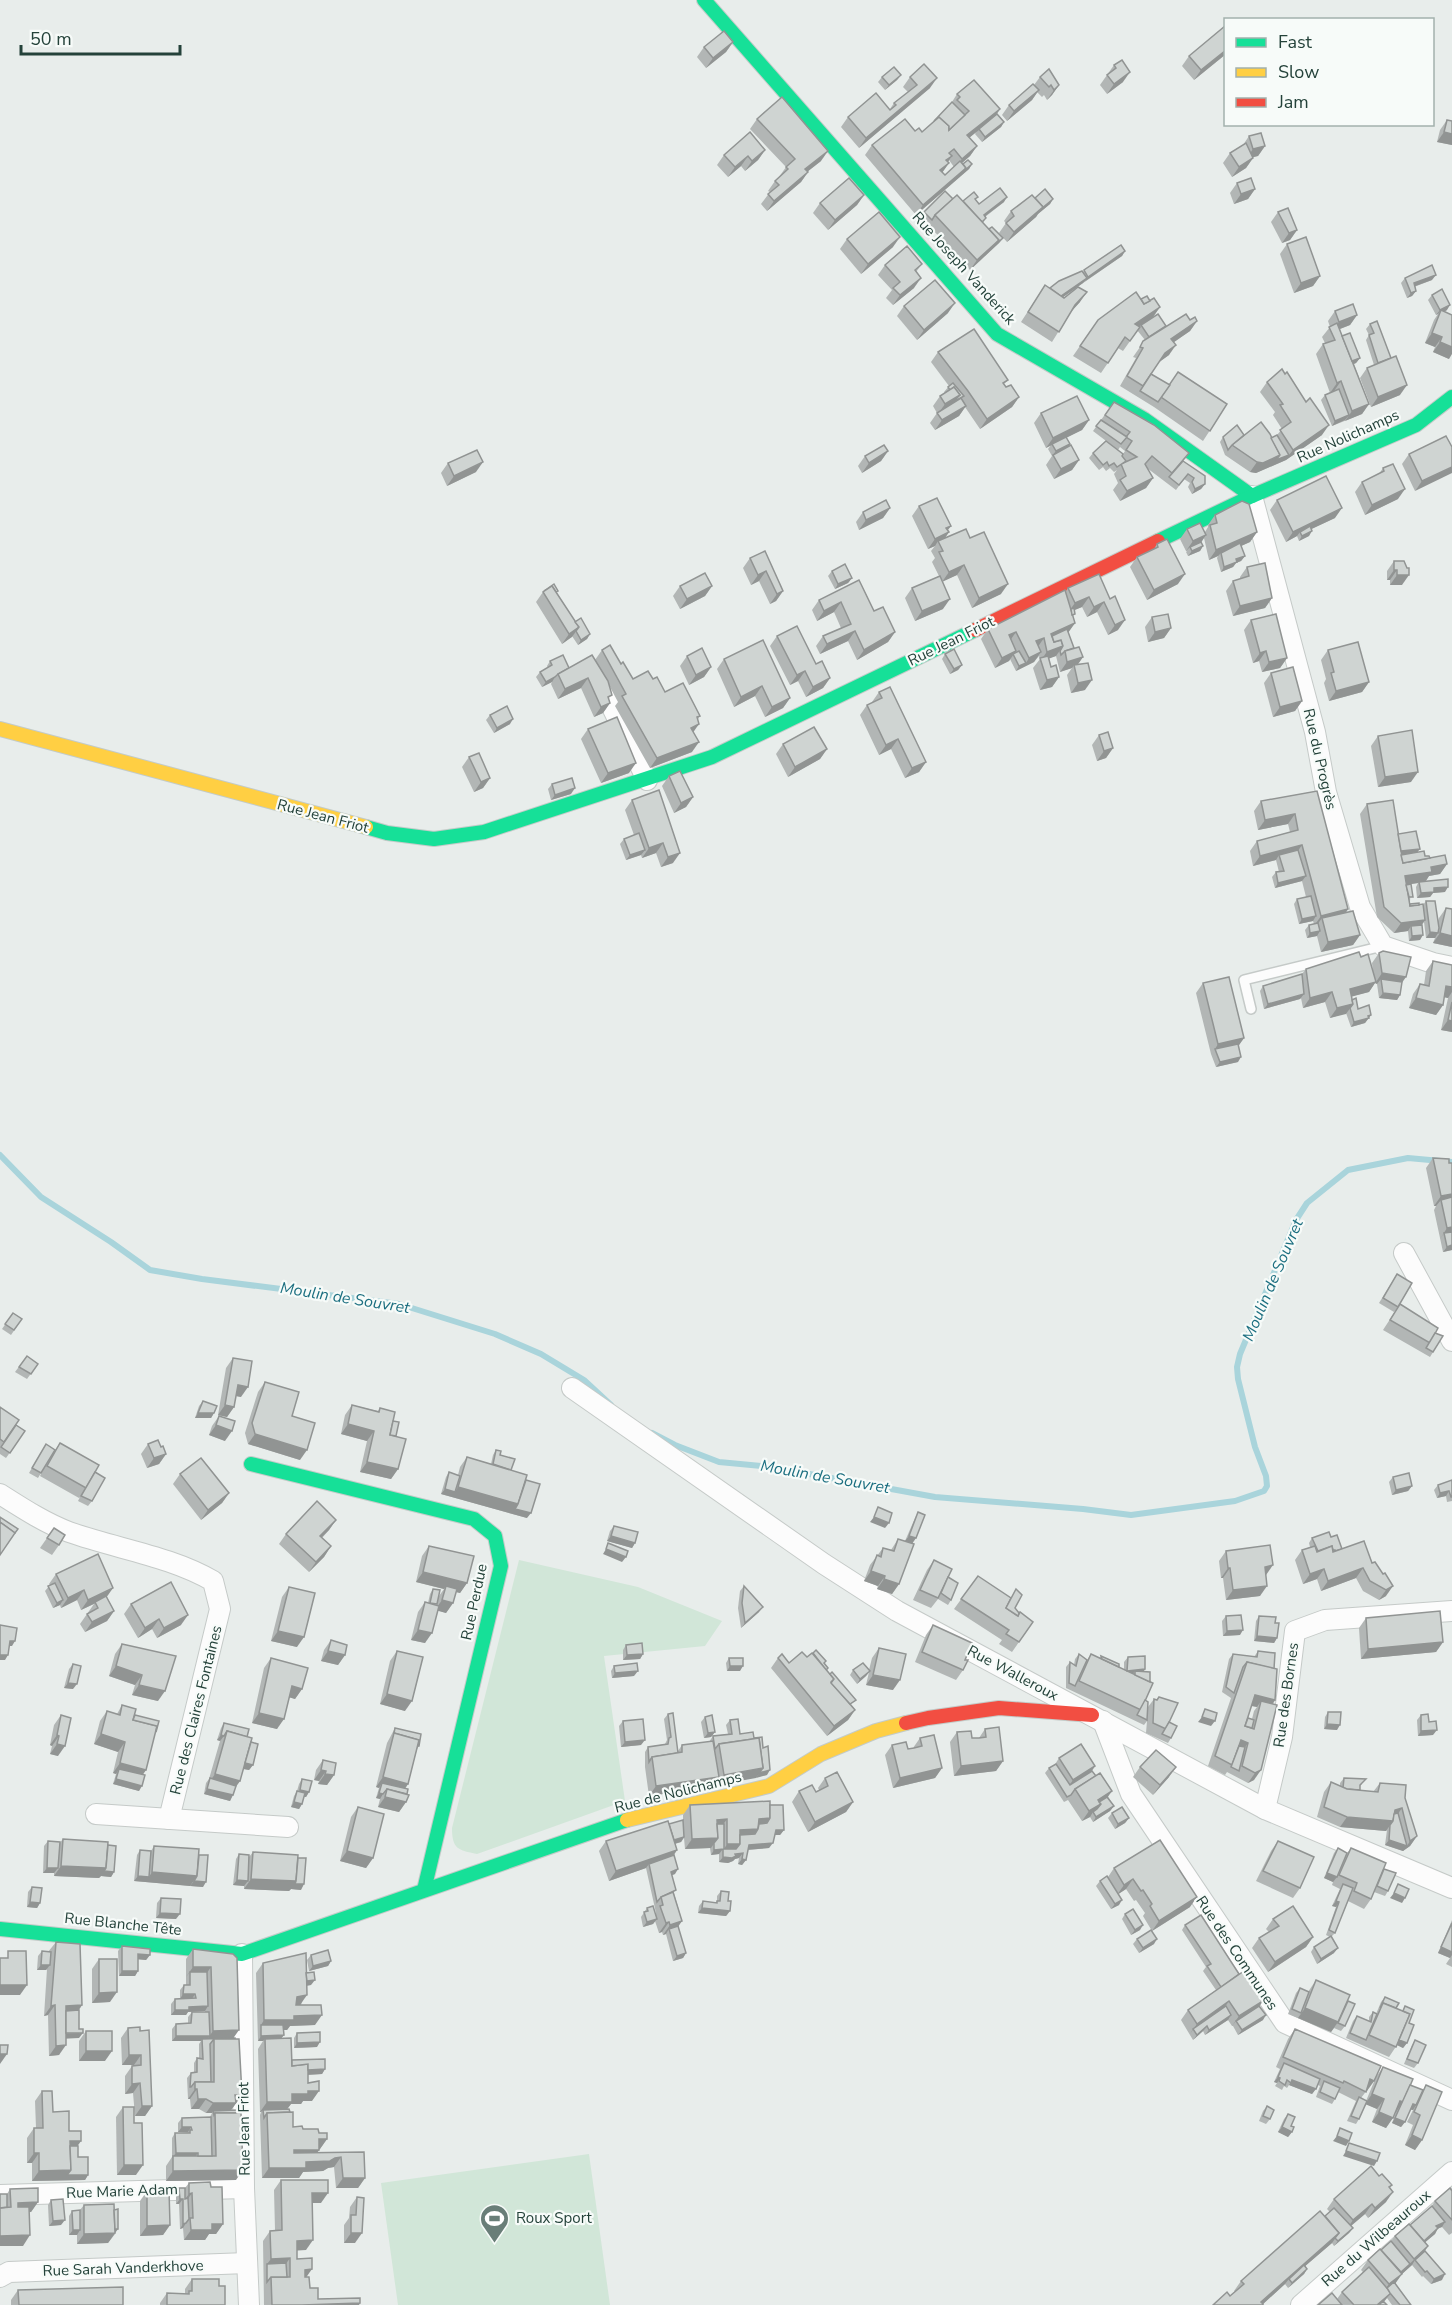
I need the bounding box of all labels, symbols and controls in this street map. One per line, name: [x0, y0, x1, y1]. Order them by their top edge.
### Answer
scale bar: [21, 18, 180, 56]
legend: [1224, 18, 1434, 126]
text: 50 m: [30, 27, 72, 51]
text: Fast: [1278, 30, 1313, 54]
text: Slow: [1278, 60, 1319, 84]
text: Jam: [1277, 90, 1309, 114]
street label: Rue Joseph Vanderick: [908, 207, 1021, 329]
street label: Rue Nolichamps: [1294, 405, 1402, 467]
street label: Rue Jean Friot: [904, 611, 998, 671]
street label: Rue du Progrès: [1299, 706, 1341, 812]
street label: Rue Jean Friot: [275, 794, 372, 838]
water label: Moulin de Souvret: [1237, 1215, 1309, 1345]
water label: Moulin de Souvret: [279, 1277, 412, 1319]
water label: Moulin de Souvret: [759, 1455, 892, 1499]
street label: Rue Perdue: [456, 1562, 492, 1642]
street label: Rue des Claires Fontaines: [165, 1623, 227, 1797]
street label: Rue Walleroux: [964, 1641, 1062, 1705]
street label: Rue des Bornes: [1269, 1641, 1303, 1749]
street label: Rue de Nolichamps: [612, 1767, 744, 1817]
street label: Rue des Communes: [1191, 1892, 1283, 2014]
street label: Rue Blanche Tête: [63, 1908, 183, 1940]
street label: Rue Jean Friot: [233, 2081, 255, 2176]
street label: Rue Marie Adam: [66, 2179, 178, 2203]
street label: Rue du Wilbeauroux: [1317, 2185, 1435, 2291]
sports icon: Roux Sport: [479, 2202, 511, 2244]
place label: Roux Sport: [516, 2208, 592, 2228]
street label: Rue Sarah Vanderkhove: [42, 2255, 204, 2281]

